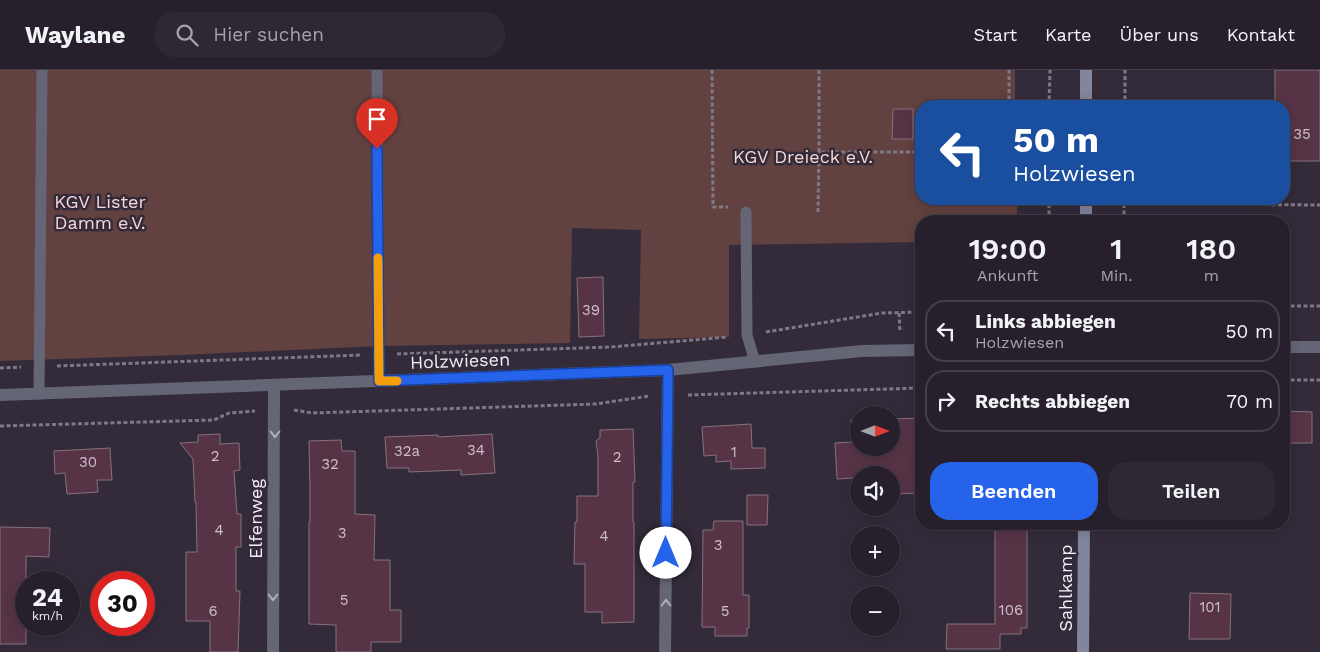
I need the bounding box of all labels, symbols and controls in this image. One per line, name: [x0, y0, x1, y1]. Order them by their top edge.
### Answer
search box: [155, 12, 505, 57]
text: Waylane: [25, 21, 125, 49]
icon: search: [173, 21, 201, 49]
text: Hier suchen: [213, 23, 324, 46]
text: Start: [973, 24, 1017, 45]
text: Karte: [1045, 24, 1092, 45]
text: Über uns: [1120, 24, 1199, 45]
text: Kontakt: [1227, 24, 1295, 45]
pin: [356, 98, 398, 149]
icon: arrive: [363, 105, 391, 133]
text: 50 m: [1013, 119, 1099, 161]
icon: left: [930, 120, 995, 185]
house number: 35: [1293, 125, 1311, 143]
park label: KGV Dreieck e.V.: [733, 146, 873, 167]
text: Holzwiesen: [1013, 161, 1136, 186]
park label: KGV Lister Damm e.V.: [54, 191, 146, 233]
text: 19:00: [969, 231, 1047, 266]
text: 1: [1110, 231, 1123, 266]
text: 180: [1186, 231, 1236, 266]
text: Ankunft: [977, 266, 1038, 285]
text: Min.: [1100, 266, 1133, 285]
text: m: [1204, 266, 1219, 285]
house number: 39: [582, 301, 600, 319]
text: Links abbiegen: [975, 310, 1116, 333]
icon: left: [932, 317, 960, 345]
text: 50 m: [1226, 320, 1273, 343]
text: Holzwiesen: [975, 333, 1064, 352]
street label: Holzwiesen: [410, 348, 510, 373]
icon: right: [932, 387, 960, 415]
text: Rechts abbiegen: [975, 390, 1130, 413]
text: 70 m: [1226, 390, 1273, 413]
north arrow: [850, 406, 900, 456]
map controls: [850, 406, 900, 636]
one-way arrow: [269, 431, 280, 439]
house number: 34: [467, 441, 485, 459]
house number: 32a: [394, 442, 420, 460]
house number: 1: [731, 443, 737, 461]
house number: 2: [211, 447, 219, 465]
house number: 2: [613, 448, 621, 466]
house number: 30: [79, 453, 97, 471]
house number: 32: [321, 455, 339, 473]
button: Beenden: [930, 462, 1098, 520]
button: Teilen: [1108, 462, 1275, 520]
button: sound: [850, 466, 900, 516]
street label: Elfenweg: [245, 479, 266, 559]
house number: 4: [214, 521, 224, 539]
house number: 3: [338, 524, 346, 542]
position arrow: [639, 526, 691, 578]
button: +: [850, 526, 900, 576]
house number: 4: [599, 527, 609, 545]
house number: 3: [714, 536, 722, 554]
street label: Sahlkamp: [1055, 545, 1076, 631]
speed limit sign: 30: [90, 571, 155, 636]
text: 24: [32, 583, 63, 612]
button: −: [850, 586, 900, 636]
house number: 5: [340, 591, 348, 609]
one-way arrow: [268, 593, 278, 601]
house number: 101: [1199, 598, 1221, 616]
one-way arrow: [661, 599, 671, 607]
house number: 106: [999, 601, 1023, 619]
house number: 6: [208, 602, 218, 620]
house number: 5: [721, 602, 729, 620]
text: km/h: [32, 609, 63, 623]

